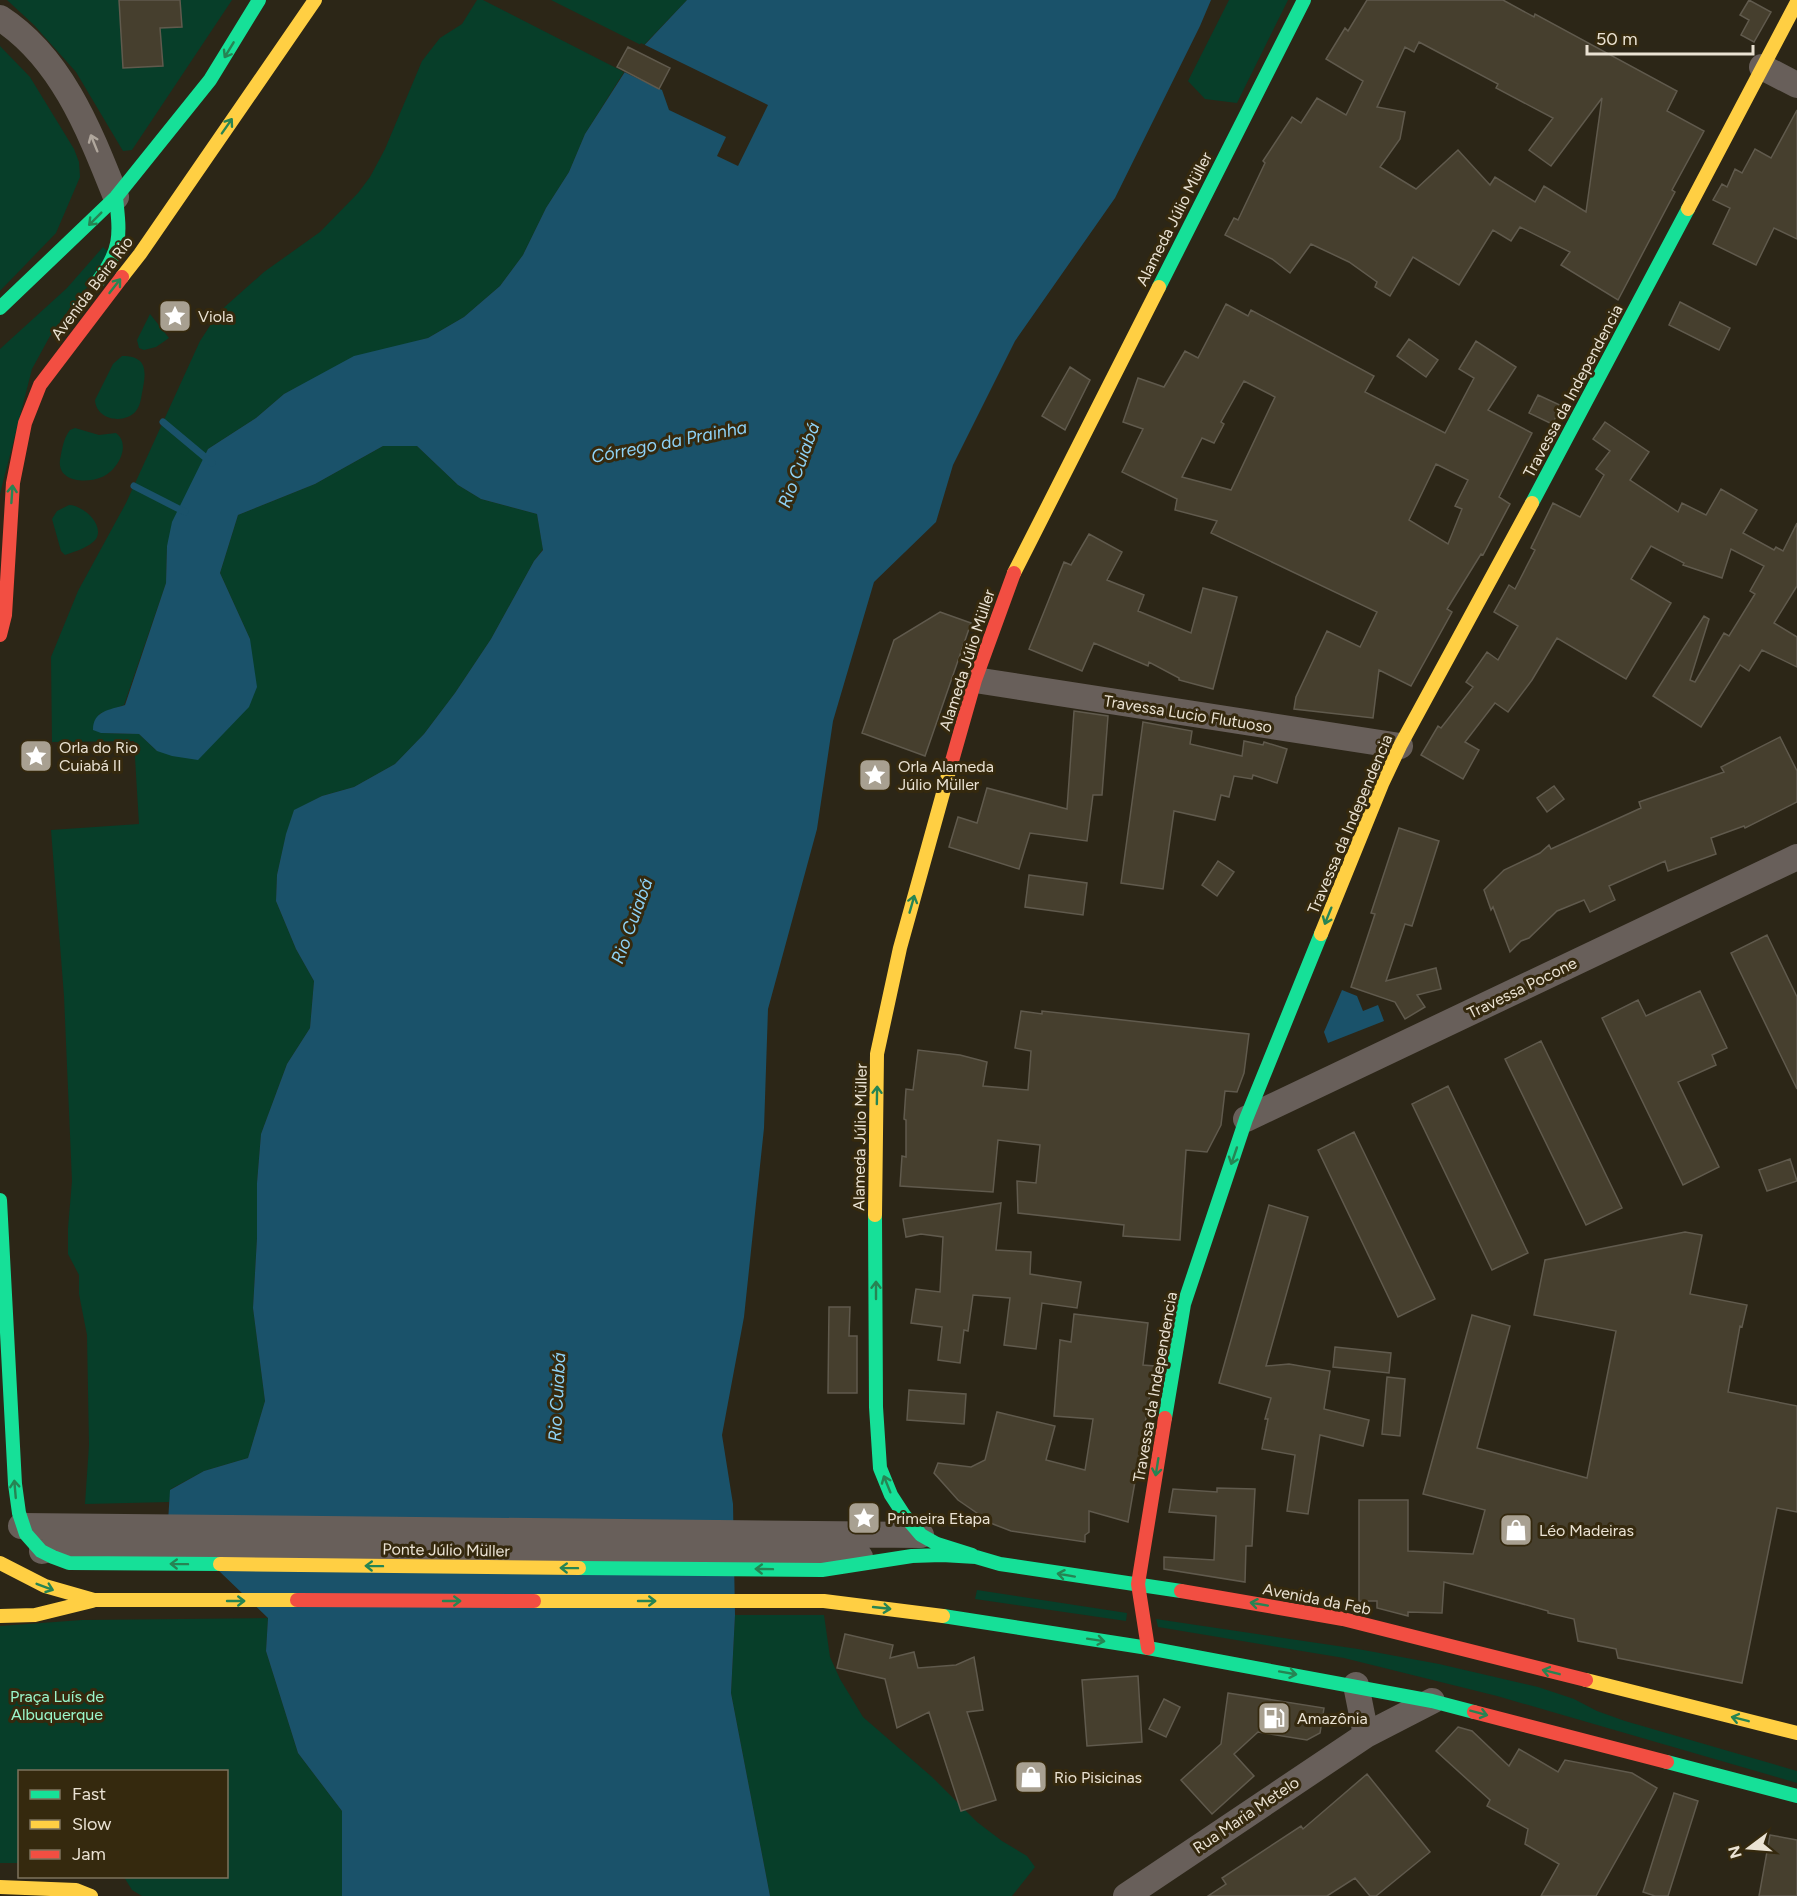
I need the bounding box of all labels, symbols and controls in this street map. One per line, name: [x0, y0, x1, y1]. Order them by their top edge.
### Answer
scale bar: [1587, 18, 1754, 56]
text: 50 m: [1596, 28, 1638, 50]
one-way arrow: [222, 41, 234, 58]
one-way arrow: [221, 119, 233, 135]
one-way arrow: [88, 134, 99, 153]
street label: Alameda Júlio Müller: [1132, 148, 1216, 289]
one-way arrow: [87, 211, 102, 226]
street label: Avenida Beira Rio: [47, 233, 137, 343]
one-way arrow: [108, 278, 121, 294]
place icon: Viola: [157, 298, 193, 334]
street label: Travessa da Independencia: [1519, 301, 1627, 481]
place label: Viola: [198, 307, 234, 326]
water label: Córrego da Prainha: [589, 416, 749, 468]
water label: Rio Cuiabá: [773, 419, 825, 511]
one-way arrow: [7, 484, 18, 504]
street label: Alameda Júlio Müller: [935, 586, 999, 733]
street label: Travessa Lucio Flutuoso: [1102, 691, 1274, 737]
street label: Travessa da Independencia: [1304, 731, 1396, 917]
place icon: Orla do Rio Cuiabá II: [18, 738, 54, 774]
place label: Orla do Rio Cuiabá II: [59, 738, 138, 775]
place icon: Orla Alameda Júlio Müller: [857, 757, 893, 793]
place label: Orla Alameda Júlio Müller: [898, 757, 994, 794]
water label: Rio Cuiabá: [606, 875, 658, 967]
one-way arrow: [907, 895, 918, 914]
one-way arrow: [1322, 907, 1333, 925]
street label: Travessa Pocone: [1464, 953, 1580, 1023]
street label: Alameda Júlio Müller: [849, 1062, 871, 1211]
one-way arrow: [871, 1086, 882, 1106]
one-way arrow: [1227, 1146, 1238, 1165]
one-way arrow: [870, 1281, 881, 1301]
street label: Travessa da Independencia: [1129, 1290, 1181, 1484]
water label: Rio Cuiabá: [544, 1351, 570, 1442]
one-way arrow: [1152, 1457, 1163, 1476]
one-way arrow: [881, 1475, 892, 1493]
one-way arrow: [9, 1480, 20, 1499]
place icon: Primeira Etapa: [846, 1500, 882, 1536]
place label: Primeira Etapa: [887, 1509, 990, 1528]
shop icon: Léo Madeiras: [1498, 1512, 1534, 1548]
place label: Léo Madeiras: [1539, 1521, 1634, 1540]
street label: Ponte Júlio Müller: [382, 1539, 510, 1561]
one-way arrow: [169, 1558, 189, 1570]
one-way arrow: [364, 1560, 384, 1572]
one-way arrow: [559, 1562, 579, 1574]
one-way arrow: [754, 1564, 774, 1575]
one-way arrow: [1057, 1570, 1076, 1581]
street label: Avenida da Feb: [1261, 1579, 1373, 1619]
one-way arrow: [35, 1582, 53, 1593]
one-way arrow: [226, 1595, 246, 1607]
one-way arrow: [442, 1595, 462, 1607]
one-way arrow: [637, 1595, 657, 1607]
one-way arrow: [1250, 1599, 1269, 1610]
one-way arrow: [872, 1602, 892, 1613]
one-way arrow: [1085, 1635, 1105, 1646]
one-way arrow: [1542, 1666, 1561, 1678]
one-way arrow: [1277, 1668, 1297, 1679]
park label: Praça Luís de Albuquerque: [10, 1687, 104, 1724]
fuel station icon: Amazônia: [1256, 1700, 1292, 1736]
one-way arrow: [1469, 1707, 1488, 1719]
place label: Amazônia: [1297, 1709, 1368, 1728]
one-way arrow: [1731, 1713, 1750, 1725]
shop icon: Rio Pisicinas: [1013, 1759, 1049, 1795]
place label: Rio Pisicinas: [1054, 1768, 1142, 1787]
legend: [18, 1770, 228, 1878]
street label: Rua Maria Metelo: [1189, 1773, 1303, 1857]
text: Fast: [72, 1783, 106, 1805]
text: Slow: [72, 1813, 111, 1835]
north arrow: [1719, 1818, 1779, 1878]
text: Jam: [72, 1843, 106, 1865]
text: N: [1724, 1843, 1746, 1861]

